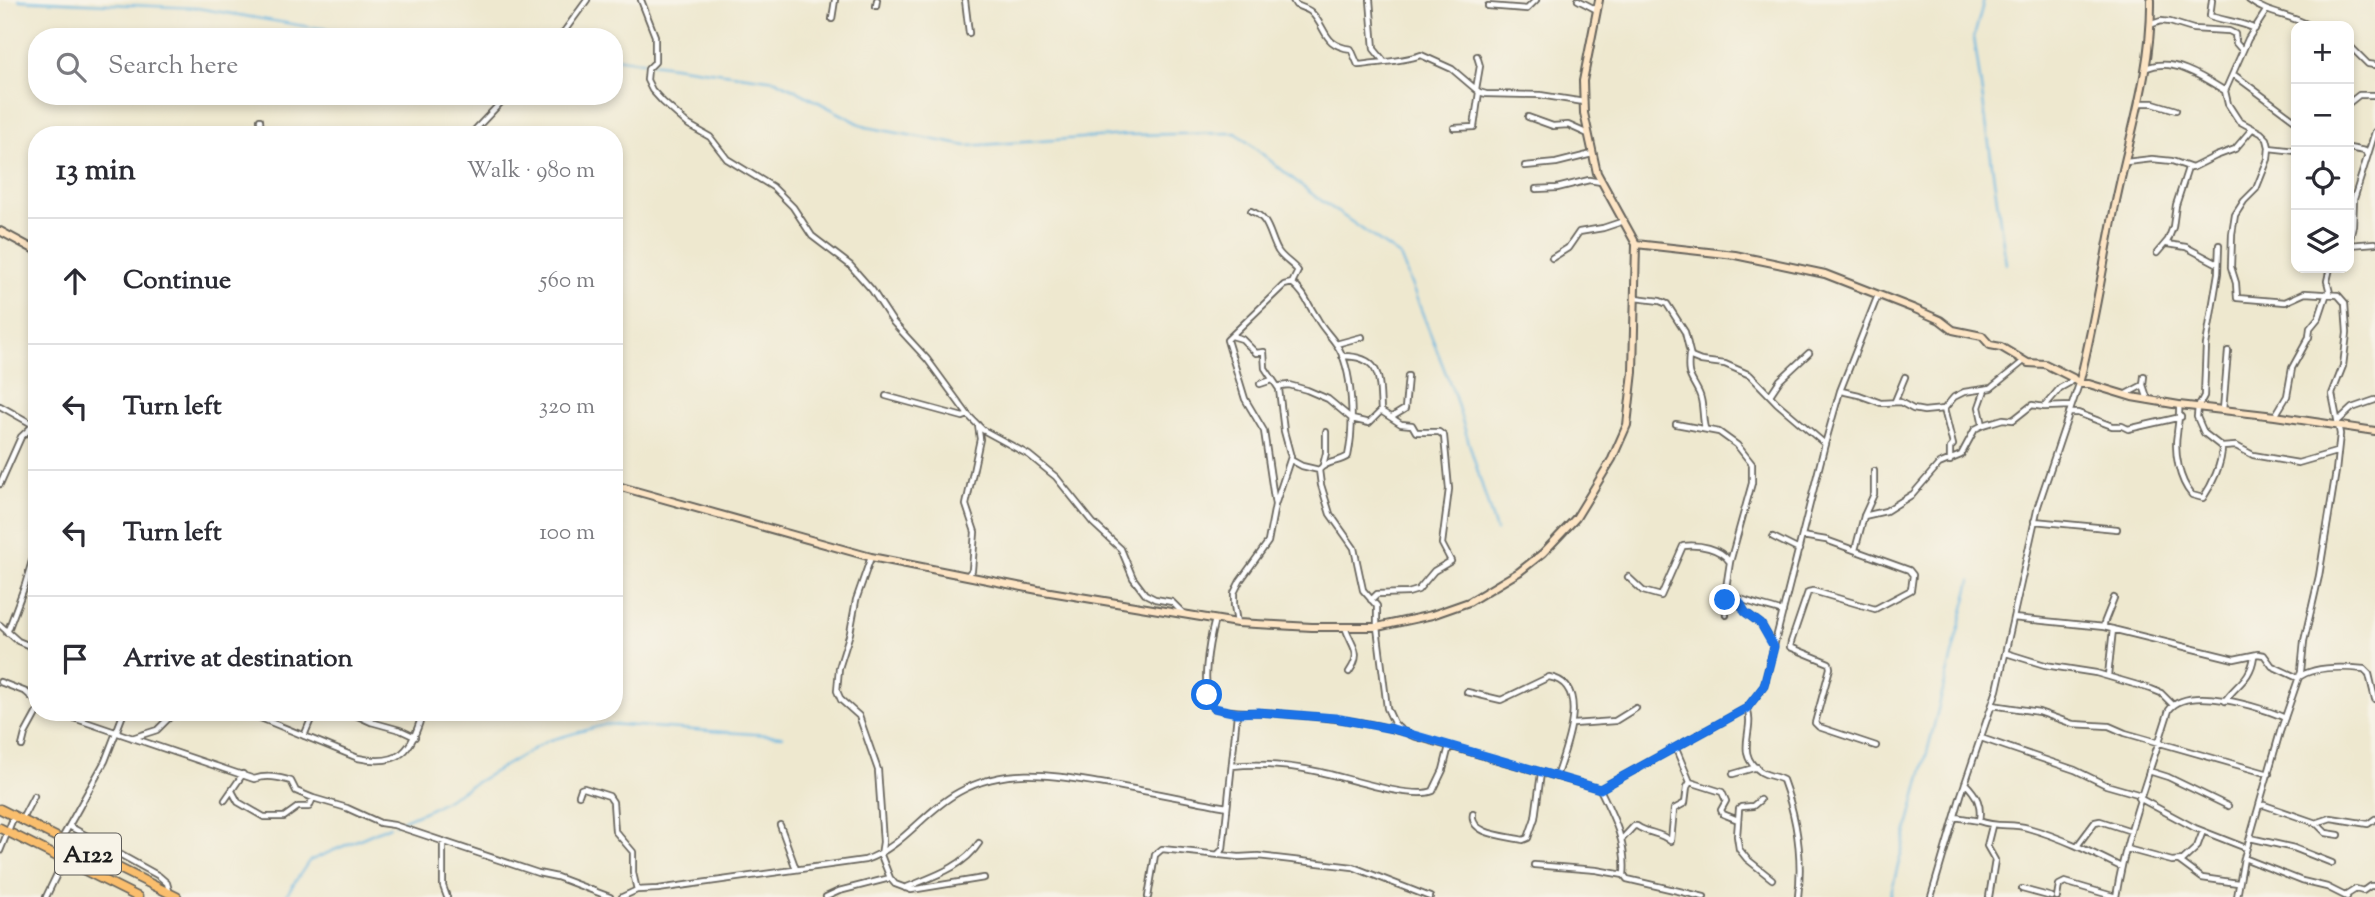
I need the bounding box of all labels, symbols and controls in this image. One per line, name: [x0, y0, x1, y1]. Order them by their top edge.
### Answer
map controls: [2291, 21, 2354, 273]
button: +: [2291, 21, 2354, 84]
search box: [28, 28, 623, 105]
icon: search: [52, 48, 90, 86]
text: Search here: [108, 48, 238, 85]
button: −: [2291, 84, 2354, 147]
button: locate: [2291, 147, 2354, 210]
text: 13 min: [56, 150, 136, 193]
text: Walk · 980 m: [467, 155, 595, 188]
button: layers: [2291, 210, 2354, 273]
icon: ahead: [56, 262, 94, 300]
text: Continue: [123, 263, 231, 300]
text: 560 m: [540, 265, 595, 298]
icon: left: [56, 388, 94, 426]
text: Turn left: [123, 389, 222, 426]
text: 320 m: [539, 391, 595, 424]
icon: left: [56, 514, 94, 552]
text: Turn left: [123, 515, 222, 552]
text: 100 m: [539, 517, 595, 550]
route end: [1709, 584, 1740, 615]
icon: arrive: [56, 640, 94, 678]
text: Arrive at destination: [123, 641, 353, 678]
route start: [1191, 679, 1222, 710]
road number: A122: [55, 834, 121, 874]

